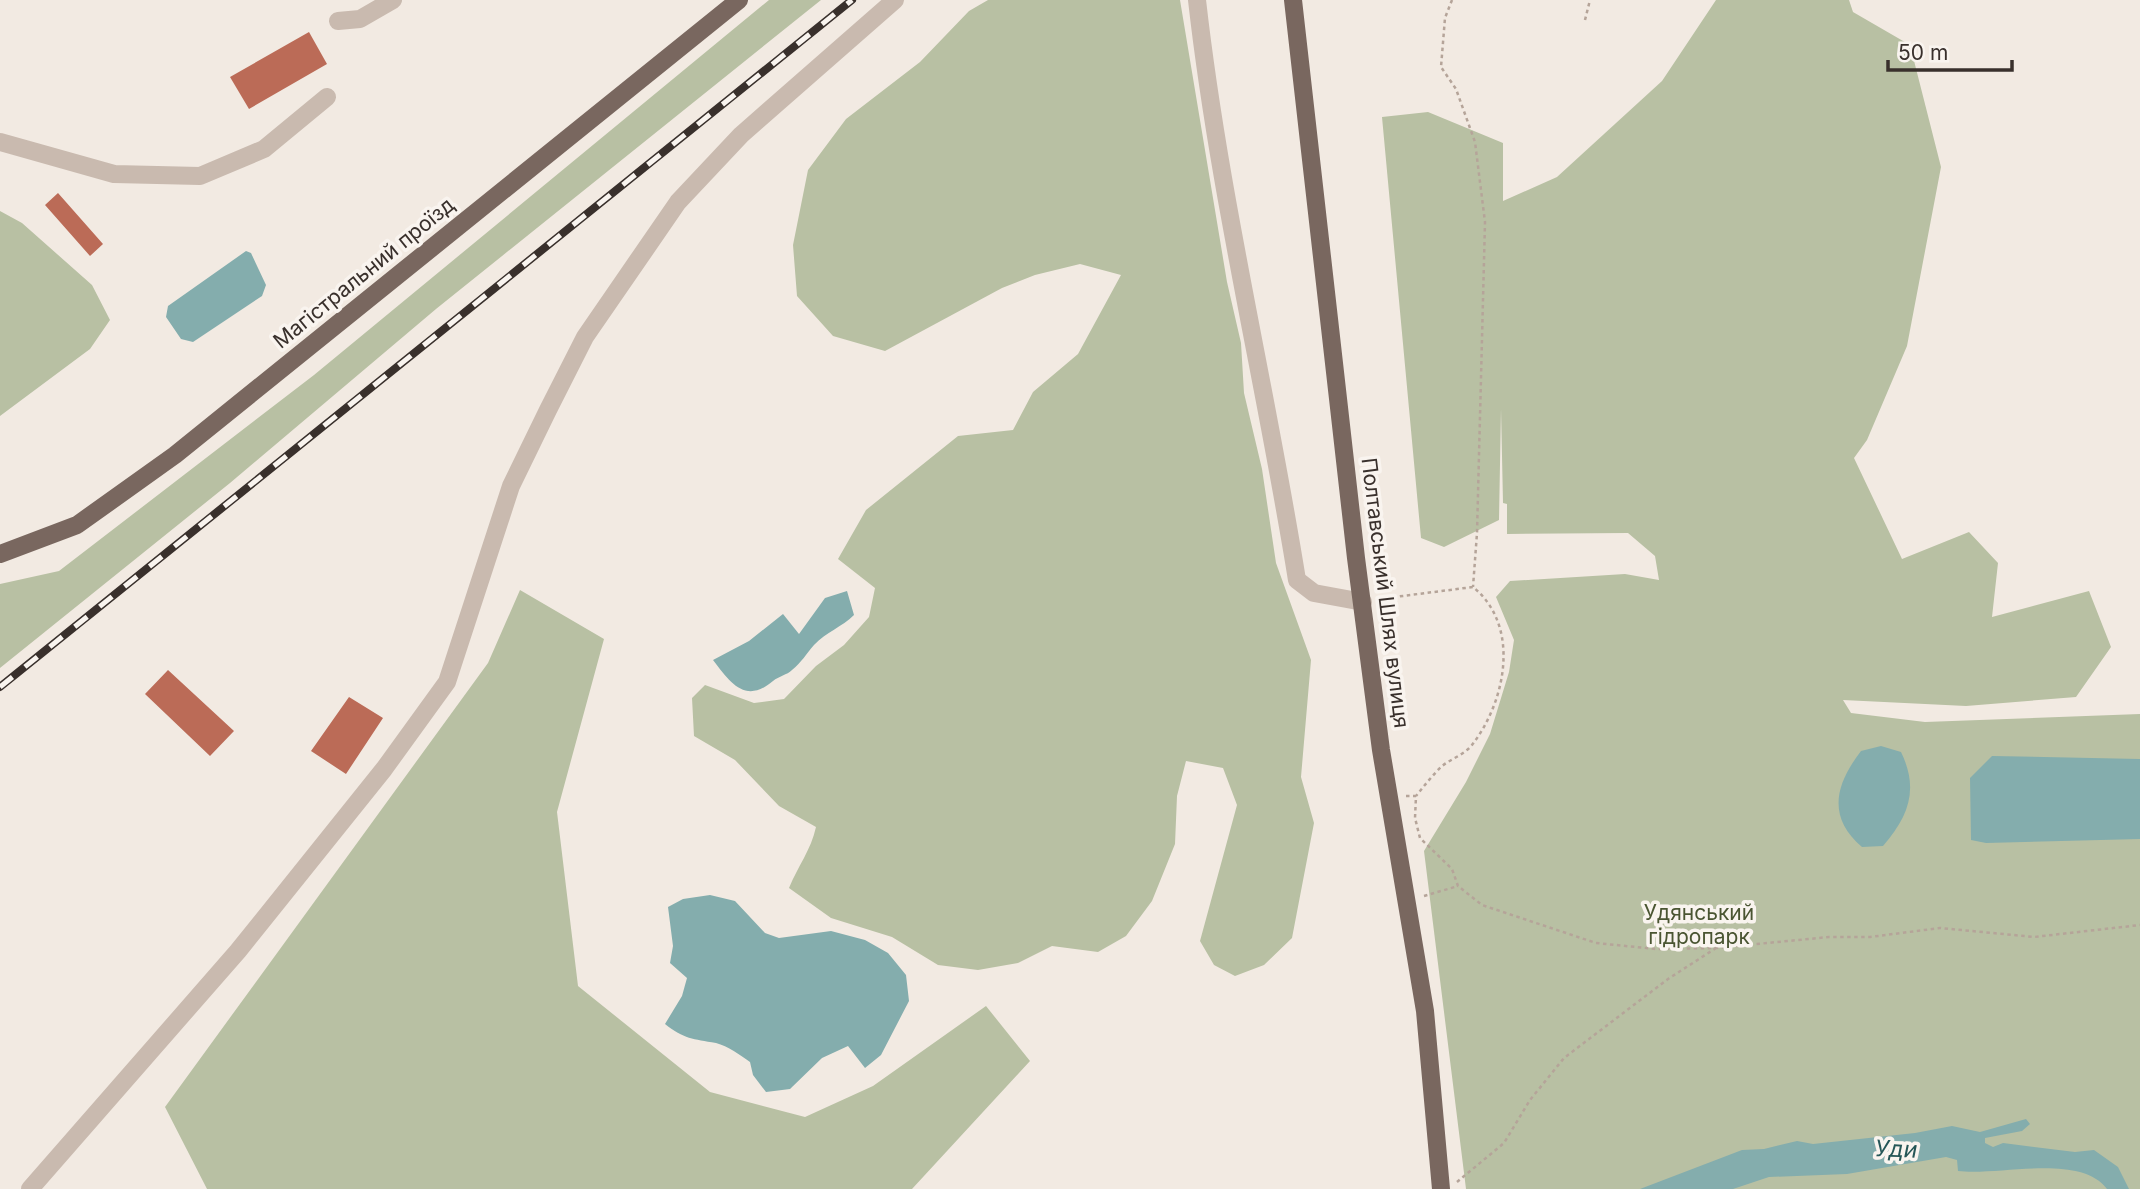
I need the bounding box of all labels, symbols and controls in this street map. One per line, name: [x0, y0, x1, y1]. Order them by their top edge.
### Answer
scale bar: [1888, 28, 2012, 72]
text: 50 m: [1898, 40, 1948, 65]
street label: Магістральний проїзд: [268, 192, 459, 353]
street label: Полтавський Шлях вулиця: [1357, 456, 1414, 730]
park label: Удянський гідропарк: [1644, 900, 1754, 949]
water label: Уди: [1874, 1134, 1918, 1164]

